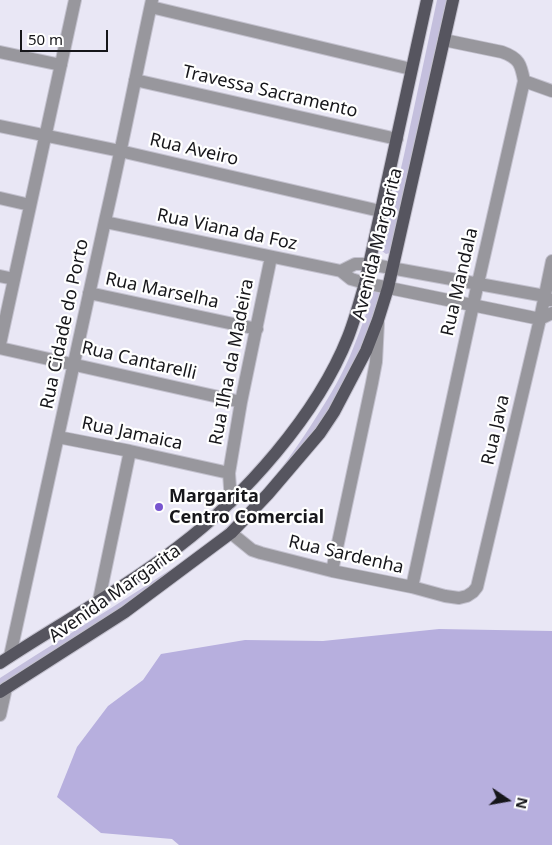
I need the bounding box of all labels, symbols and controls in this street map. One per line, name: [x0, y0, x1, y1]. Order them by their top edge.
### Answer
scale bar: [22, 20, 110, 52]
text: 50 m: [28, 29, 63, 49]
street label: Travessa Sacramento: [180, 61, 360, 123]
street label: Rua Aveiro: [147, 129, 241, 171]
street label: Avenida Margarita: [349, 166, 407, 322]
street label: Rua Viana da Foz: [155, 205, 299, 255]
street label: Rua Mandala: [437, 226, 483, 338]
street label: Rua Cidade do Porto: [36, 237, 94, 411]
street label: Rua Marselha: [103, 268, 221, 314]
street label: Rua Ilha da Madeira: [205, 277, 259, 447]
street label: Rua Cantarelli: [79, 337, 199, 385]
street label: Rua Java: [477, 393, 515, 467]
street label: Rua Jamaica: [80, 413, 184, 455]
place label: Margarita Centro Comercial: [169, 486, 324, 528]
marker: Margarita Centro Comercial: [153, 501, 165, 513]
street label: Rua Sardenha: [286, 531, 406, 579]
street label: Avenida Margarita: [45, 540, 185, 648]
north arrow: [482, 775, 532, 825]
text: N: [512, 796, 533, 811]

